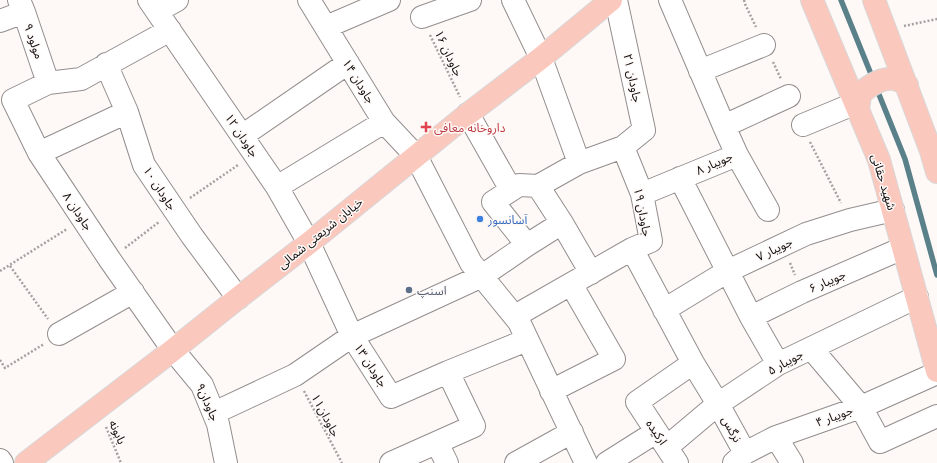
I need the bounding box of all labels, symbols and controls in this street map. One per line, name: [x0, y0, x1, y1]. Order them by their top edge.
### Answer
street label: مولود ۹: [21, 21, 47, 61]
street label: جاودان ۱۶: [432, 27, 466, 79]
street label: جاودان ۲۱: [621, 52, 645, 104]
street label: جاودان ۱۴: [339, 56, 379, 106]
street label: جاودان ۱۲: [222, 110, 262, 160]
place label: داروخانه معافی: [434, 120, 506, 135]
marker: داروخانه معافی: [421, 122, 431, 132]
street label: جویبار ۸: [693, 148, 735, 178]
street label: شهید حقانی: [868, 152, 900, 212]
street label: جاودان ۱۰: [140, 163, 180, 213]
street label: جاودان ۱۹: [631, 186, 655, 238]
street label: جاودان ۸: [60, 189, 96, 233]
street label: خیابان شریعتی شمالی: [274, 194, 366, 272]
place label: آسانسور: [487, 212, 528, 227]
marker: آسانسور: [475, 214, 485, 224]
street label: جویبار ۷: [753, 234, 795, 264]
street label: جویبار ۶: [806, 266, 848, 296]
place label: اسنپ: [417, 283, 447, 299]
marker: اسنپ: [404, 285, 414, 295]
street label: جاودان ۱۳: [351, 340, 391, 390]
street label: جویبار ۵: [765, 346, 805, 378]
street label: جاودان۹: [193, 381, 223, 423]
street label: جاودان۱۱: [308, 391, 344, 439]
street label: جویبار ۴: [813, 402, 855, 430]
street label: نرگس: [719, 413, 745, 445]
street label: ارکیده: [643, 416, 671, 448]
street label: بابونه: [106, 418, 130, 446]

